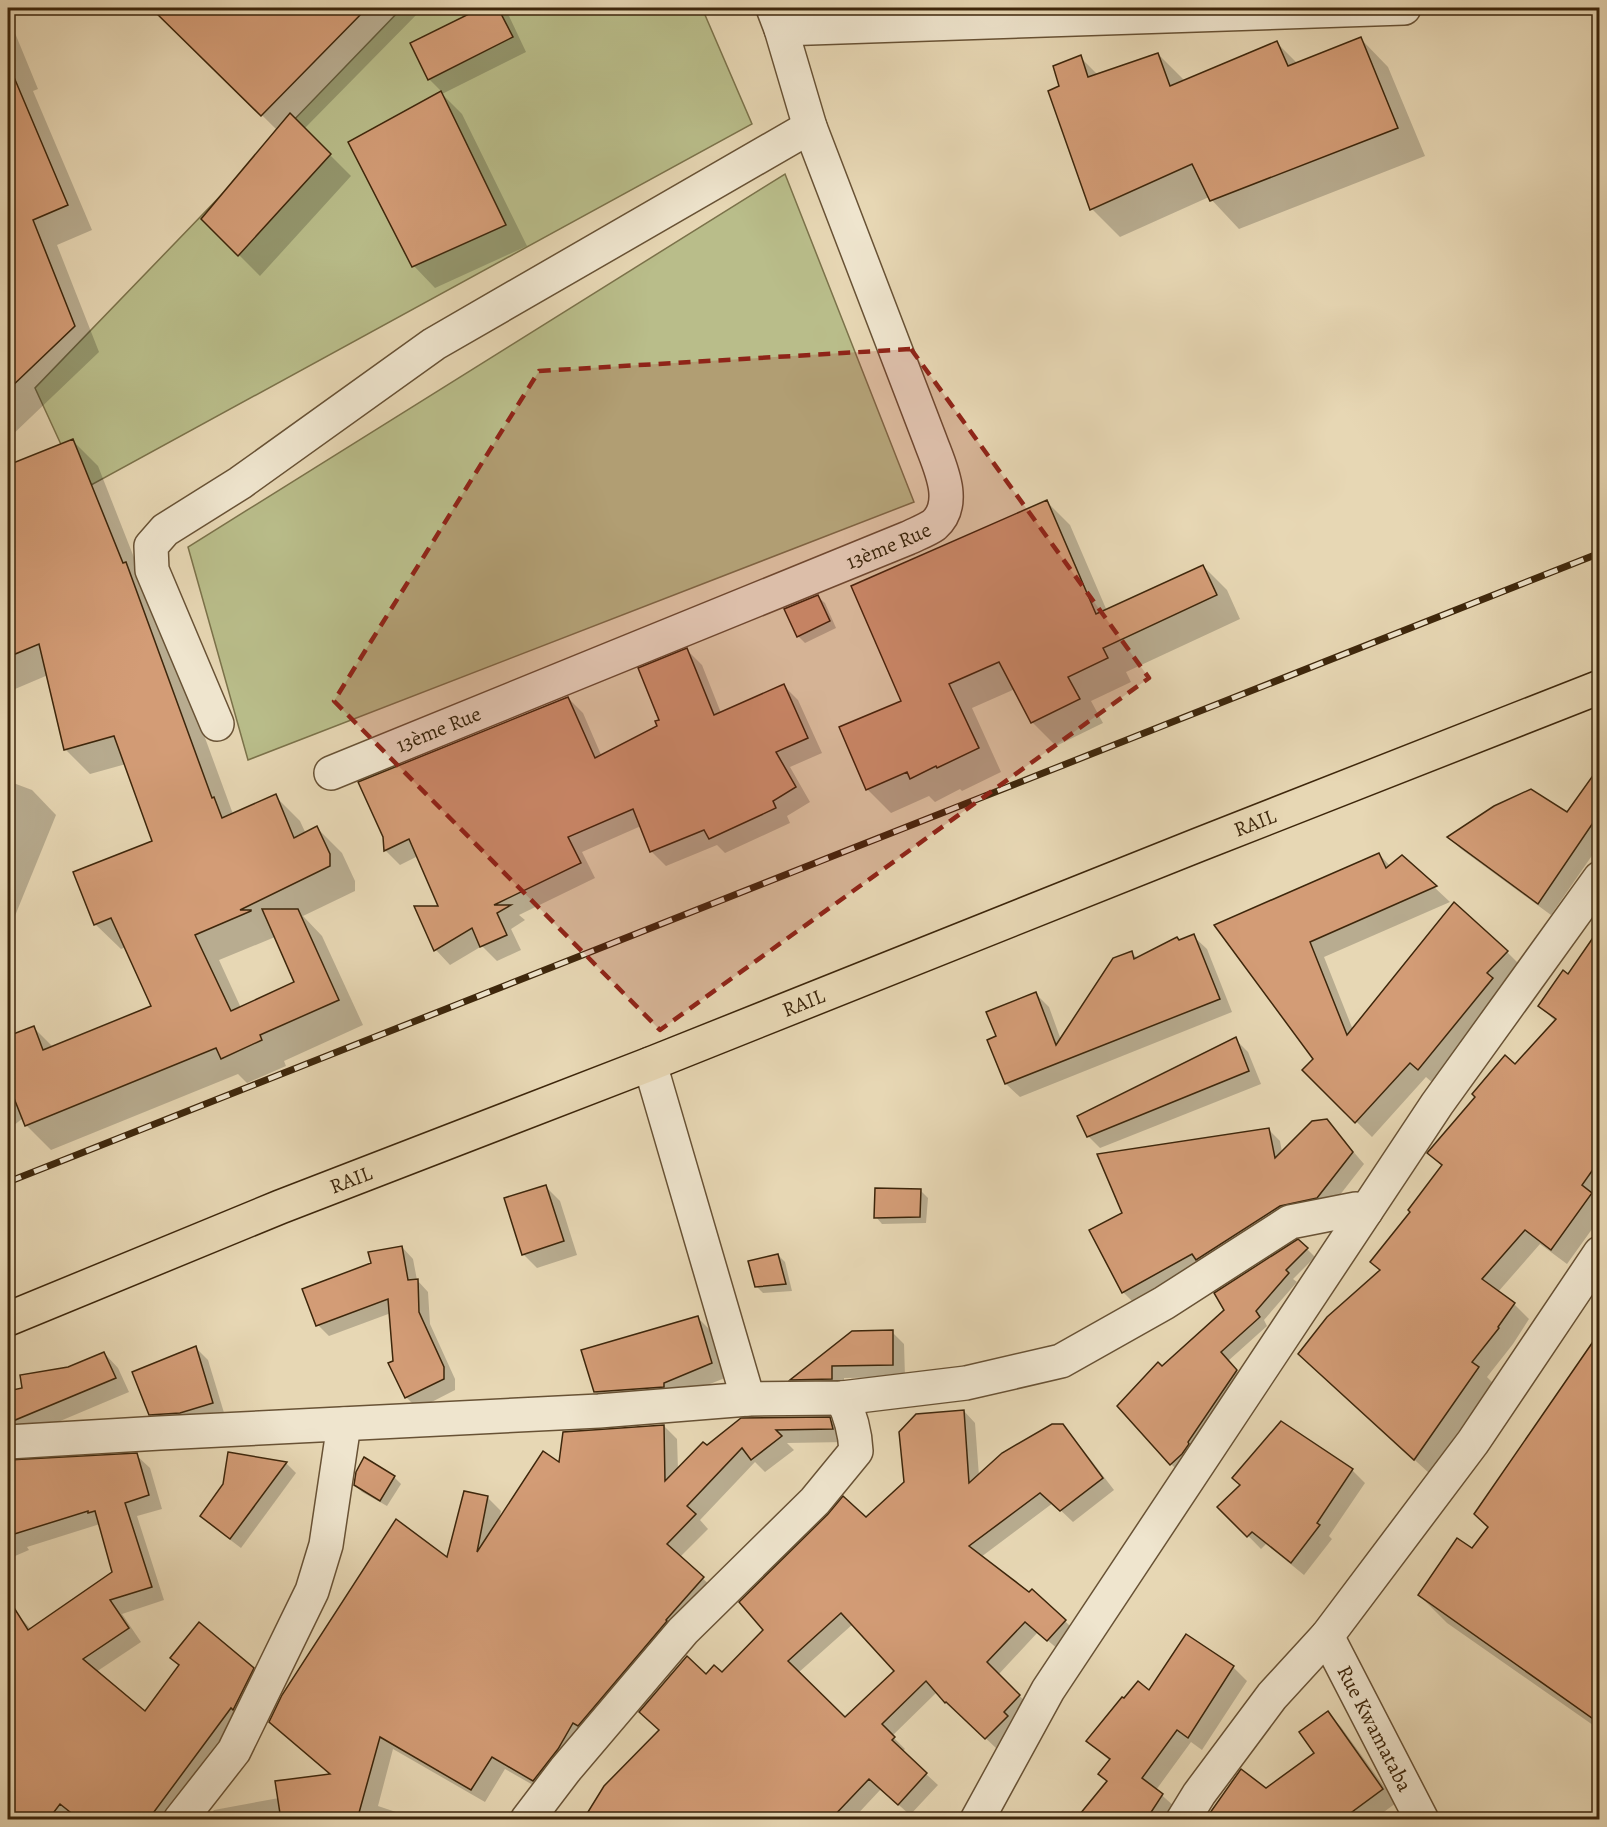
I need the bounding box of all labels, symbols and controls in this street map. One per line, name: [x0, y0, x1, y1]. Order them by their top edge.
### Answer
street label: 13ème Rue: [842, 515, 936, 576]
street label: 13ème Rue: [392, 699, 485, 759]
street label: RAIL: [1230, 802, 1280, 844]
street label: RAIL: [778, 982, 829, 1024]
street label: RAIL: [325, 1159, 376, 1201]
street label: Rue Kwamataba: [1331, 1660, 1419, 1797]

